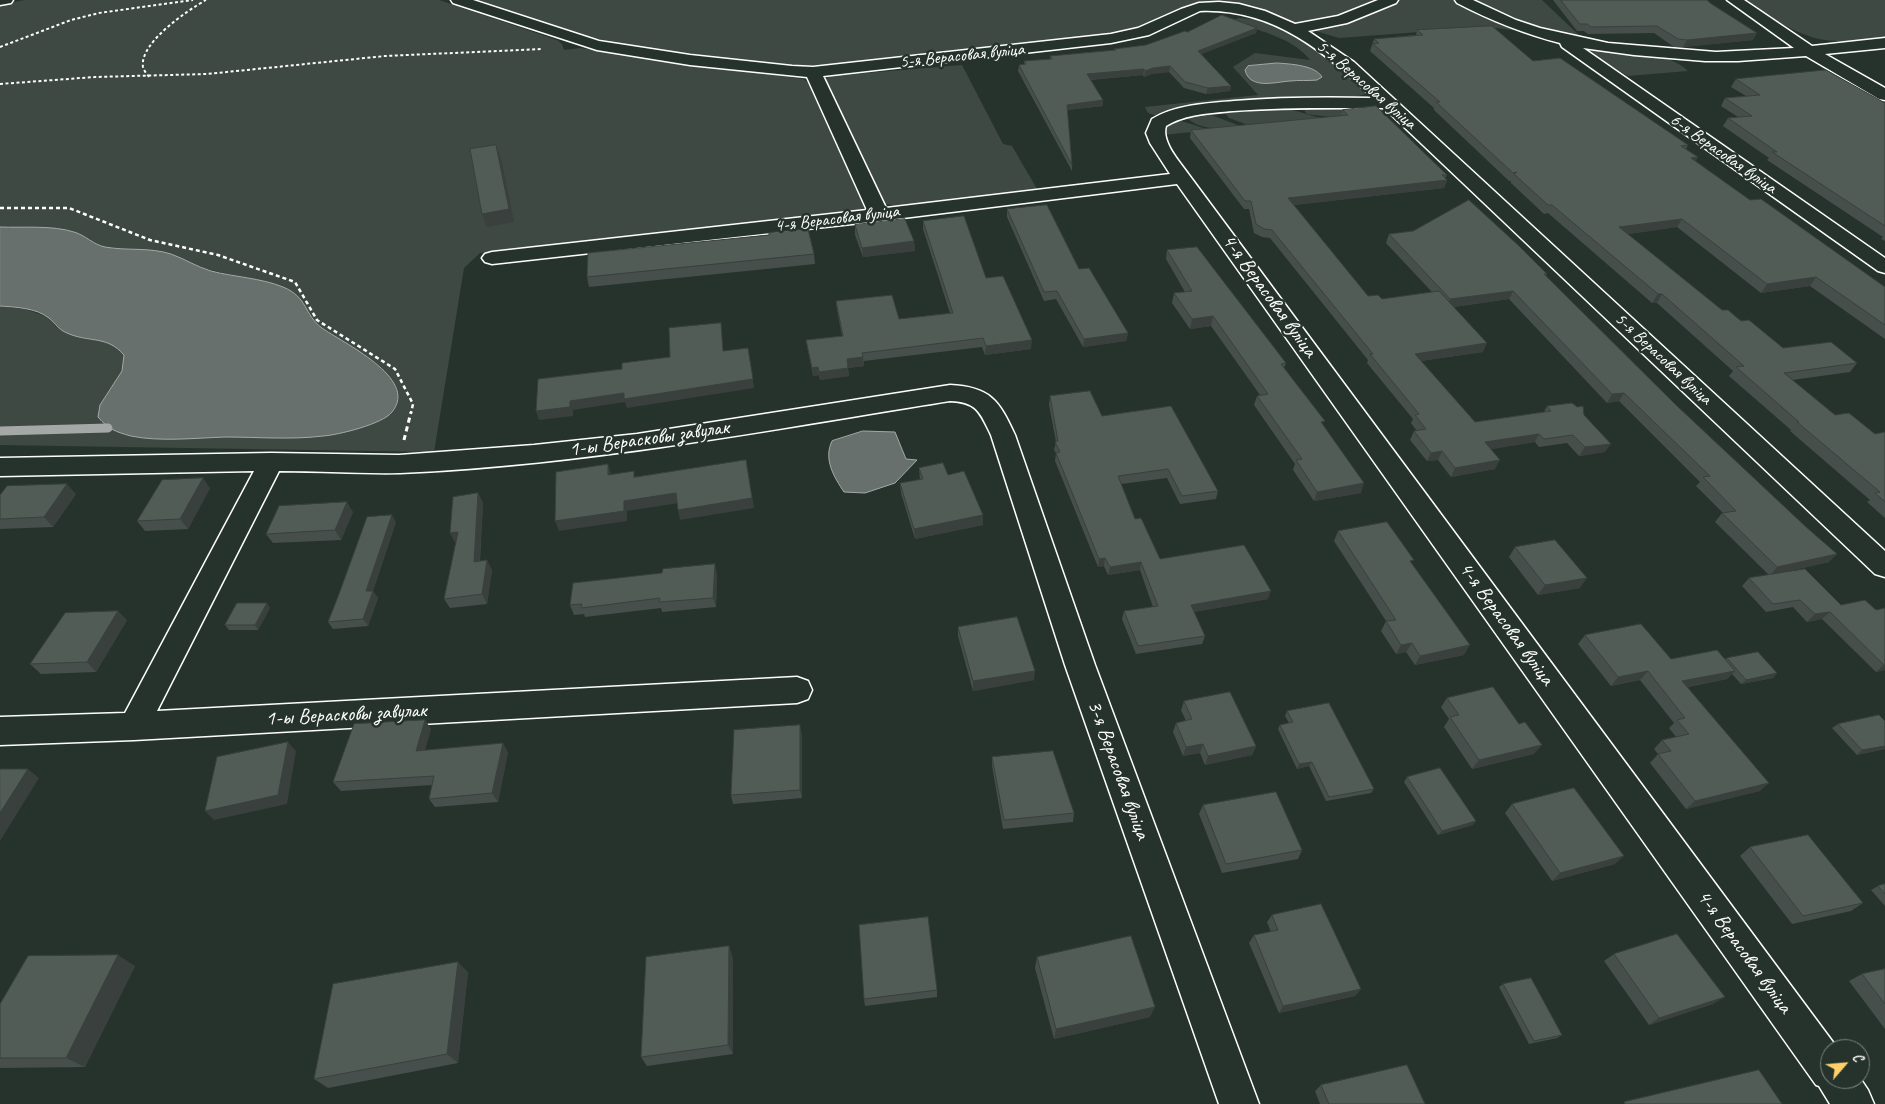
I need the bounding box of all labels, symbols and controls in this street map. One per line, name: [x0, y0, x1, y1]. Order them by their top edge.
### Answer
street label: 5-я Верасовая вуліца: [1312, 36, 1420, 134]
street label: 5-я Верасовая вуліца: [899, 39, 1025, 73]
street label: 6-я Верасовая вуліца: [1665, 109, 1781, 199]
street label: 4-я Верасовая вуліца: [773, 201, 901, 237]
street label: 4-я Верасовая вуліца: [1216, 229, 1322, 363]
street label: 5-я Верасовая вуліца: [1610, 308, 1716, 410]
street label: 1-ы Верасковы завулак: [567, 415, 731, 463]
street label: 4-я Верасовая вуліца: [1453, 557, 1559, 691]
street label: 3-я Верасовая вуліца: [1081, 697, 1155, 843]
street label: 1-ы Верасковы завулак: [265, 698, 427, 732]
street label: 4-я Верасовая вуліца: [1691, 885, 1797, 1019]
north arrow: [1820, 1039, 1870, 1089]
text: С: [1849, 1050, 1867, 1064]

